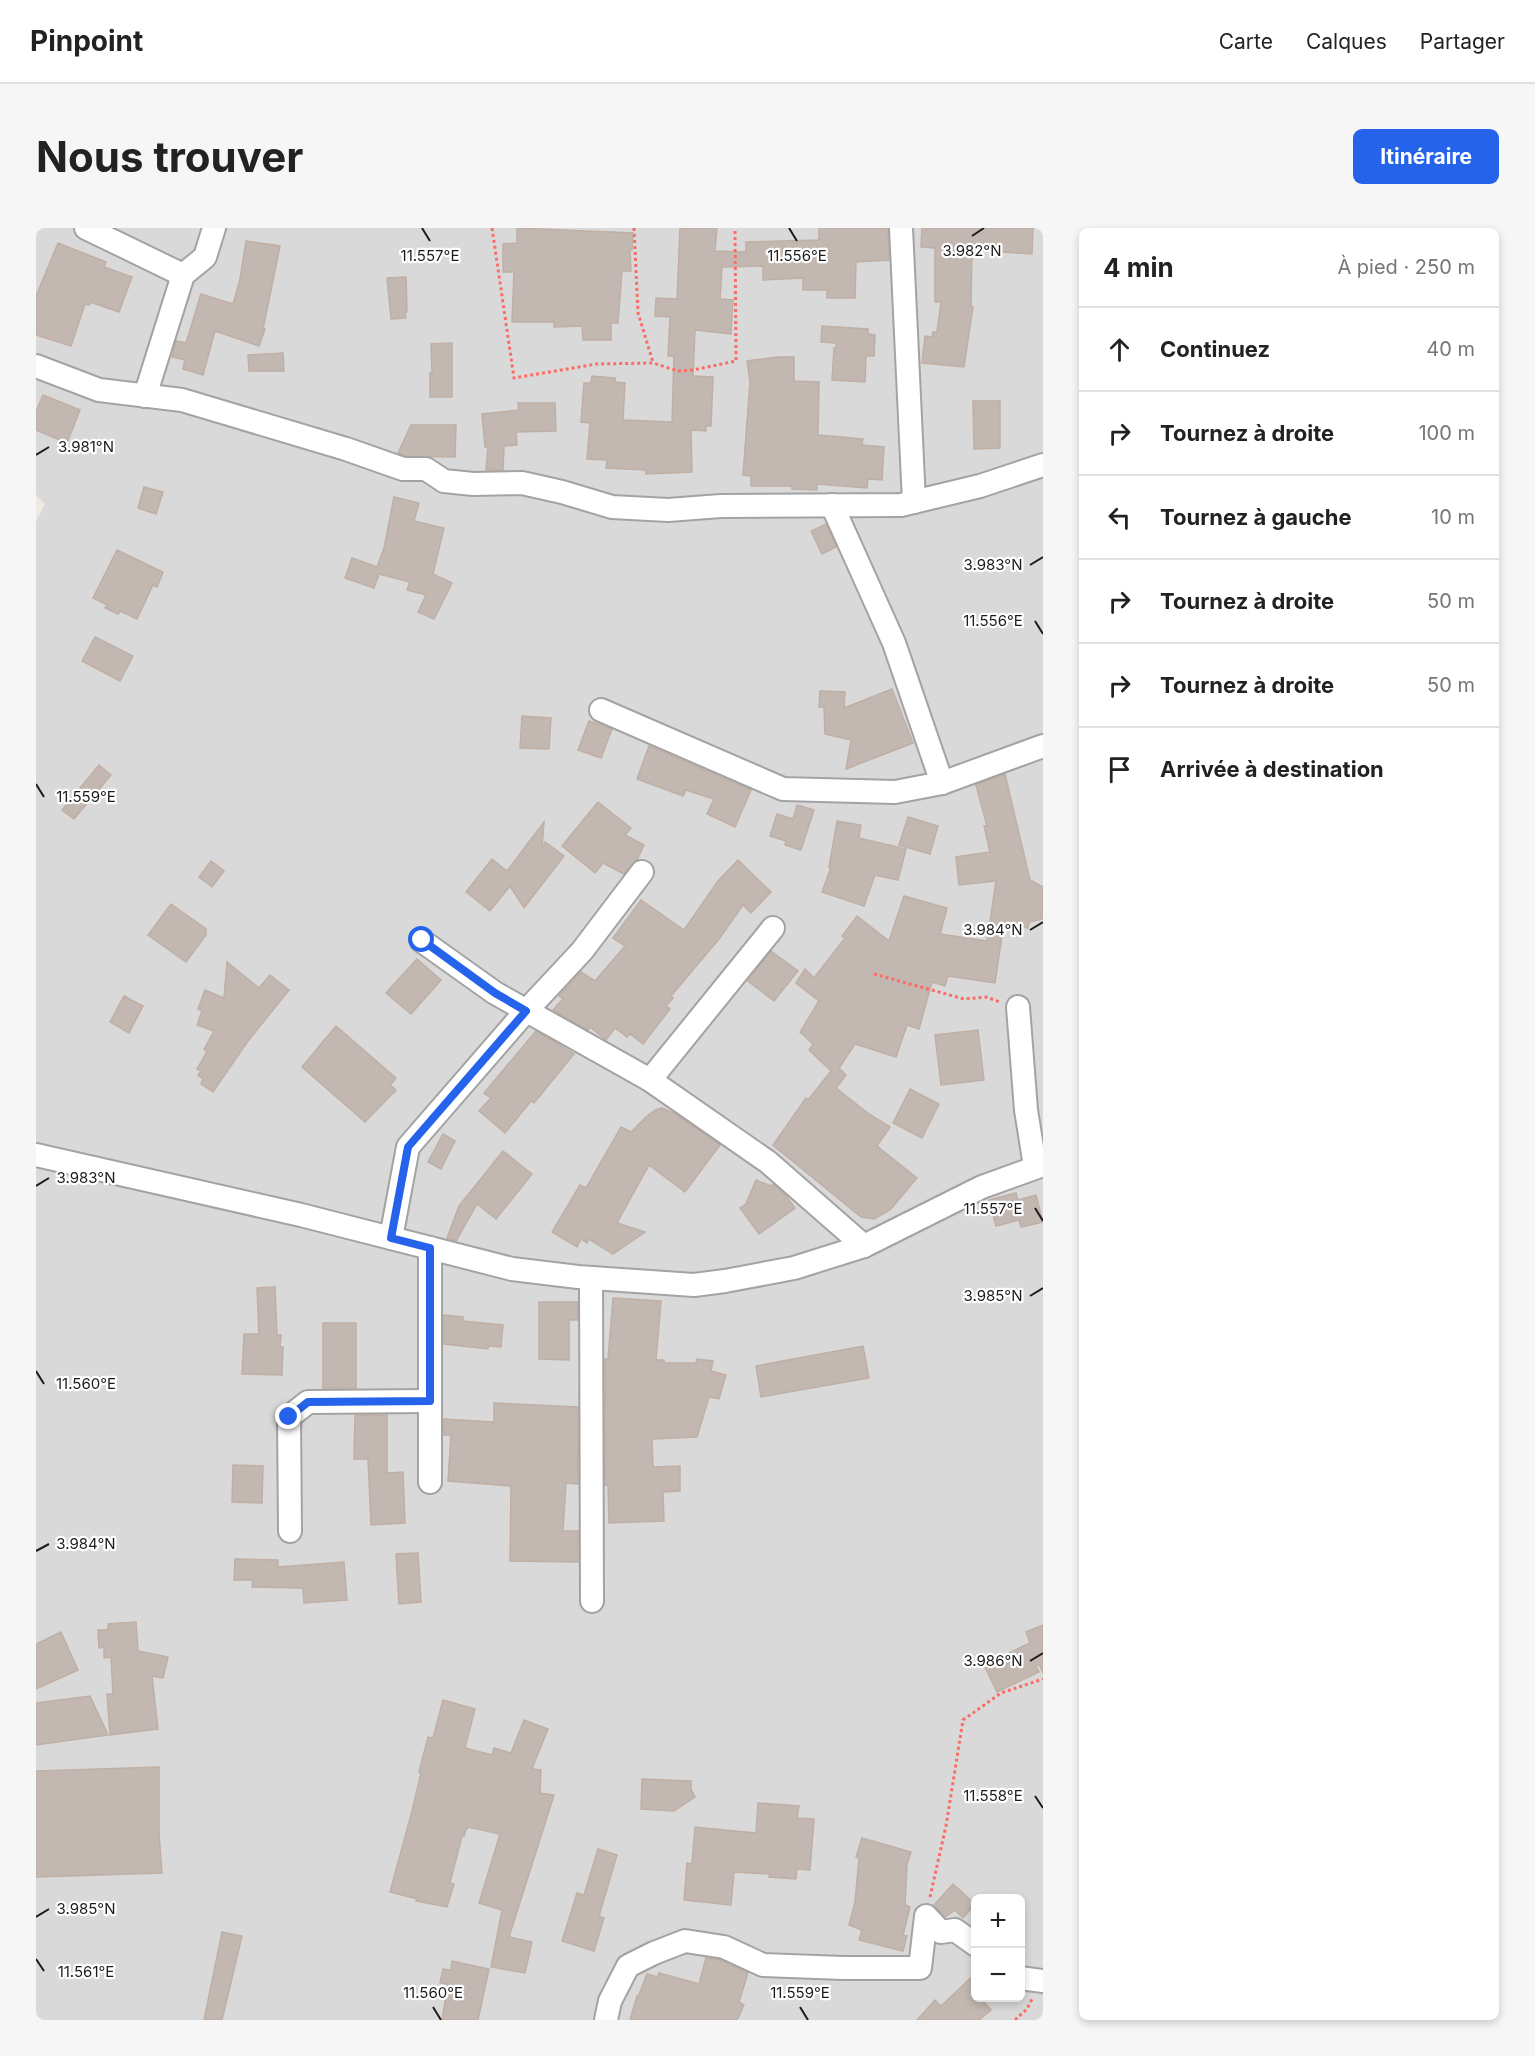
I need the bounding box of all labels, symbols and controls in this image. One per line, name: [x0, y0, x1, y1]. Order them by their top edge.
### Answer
text: Pinpoint: [30, 24, 143, 58]
text: Carte: [1219, 29, 1273, 54]
text: Calques: [1306, 29, 1387, 54]
text: Partager: [1420, 29, 1505, 54]
button: Itinéraire: [1353, 129, 1499, 184]
text: Nous trouver: [36, 131, 303, 182]
text: 3.982°N: [942, 241, 1002, 260]
text: 11.557°E: [401, 246, 459, 265]
text: 11.556°E: [767, 246, 827, 265]
text: 4 min: [1103, 252, 1174, 283]
text: À pied · 250 m: [1337, 255, 1475, 279]
icon: ahead: [1103, 333, 1136, 366]
text: Continuez: [1160, 336, 1270, 362]
text: 40 m: [1426, 337, 1475, 361]
icon: right: [1103, 417, 1136, 450]
text: Tournez à droite: [1160, 420, 1334, 446]
text: 100 m: [1418, 421, 1475, 445]
text: 3.981°N: [58, 437, 114, 456]
icon: left: [1103, 501, 1136, 534]
text: Tournez à gauche: [1160, 504, 1352, 530]
text: 10 m: [1431, 505, 1475, 529]
text: 3.983°N: [964, 555, 1022, 574]
icon: right: [1103, 585, 1136, 618]
text: Tournez à droite: [1160, 588, 1334, 614]
text: 50 m: [1427, 589, 1475, 613]
text: 11.556°E: [963, 611, 1023, 630]
icon: right: [1103, 669, 1136, 702]
text: Tournez à droite: [1160, 672, 1334, 698]
text: 50 m: [1427, 673, 1475, 697]
icon: arrive: [1103, 753, 1136, 786]
text: Arrivée à destination: [1160, 756, 1384, 782]
text: 11.559°E: [56, 787, 116, 806]
text: 3.984°N: [963, 920, 1023, 939]
route start: [408, 926, 434, 952]
text: 3.983°N: [57, 1168, 115, 1187]
text: 11.557°E: [964, 1199, 1022, 1218]
text: 3.985°N: [964, 1286, 1022, 1305]
text: 11.560°E: [56, 1374, 116, 1393]
route end: [275, 1403, 301, 1429]
text: 3.984°N: [56, 1534, 116, 1553]
text: 3.986°N: [963, 1651, 1023, 1670]
text: 11.558°E: [963, 1786, 1023, 1805]
map controls: [971, 1894, 1025, 2002]
button: +: [971, 1894, 1025, 1948]
text: 3.985°N: [57, 1899, 115, 1918]
button: −: [971, 1948, 1025, 2002]
text: 11.561°E: [58, 1962, 114, 1981]
text: 11.560°E: [403, 1983, 463, 2002]
text: 11.559°E: [770, 1983, 830, 2002]

